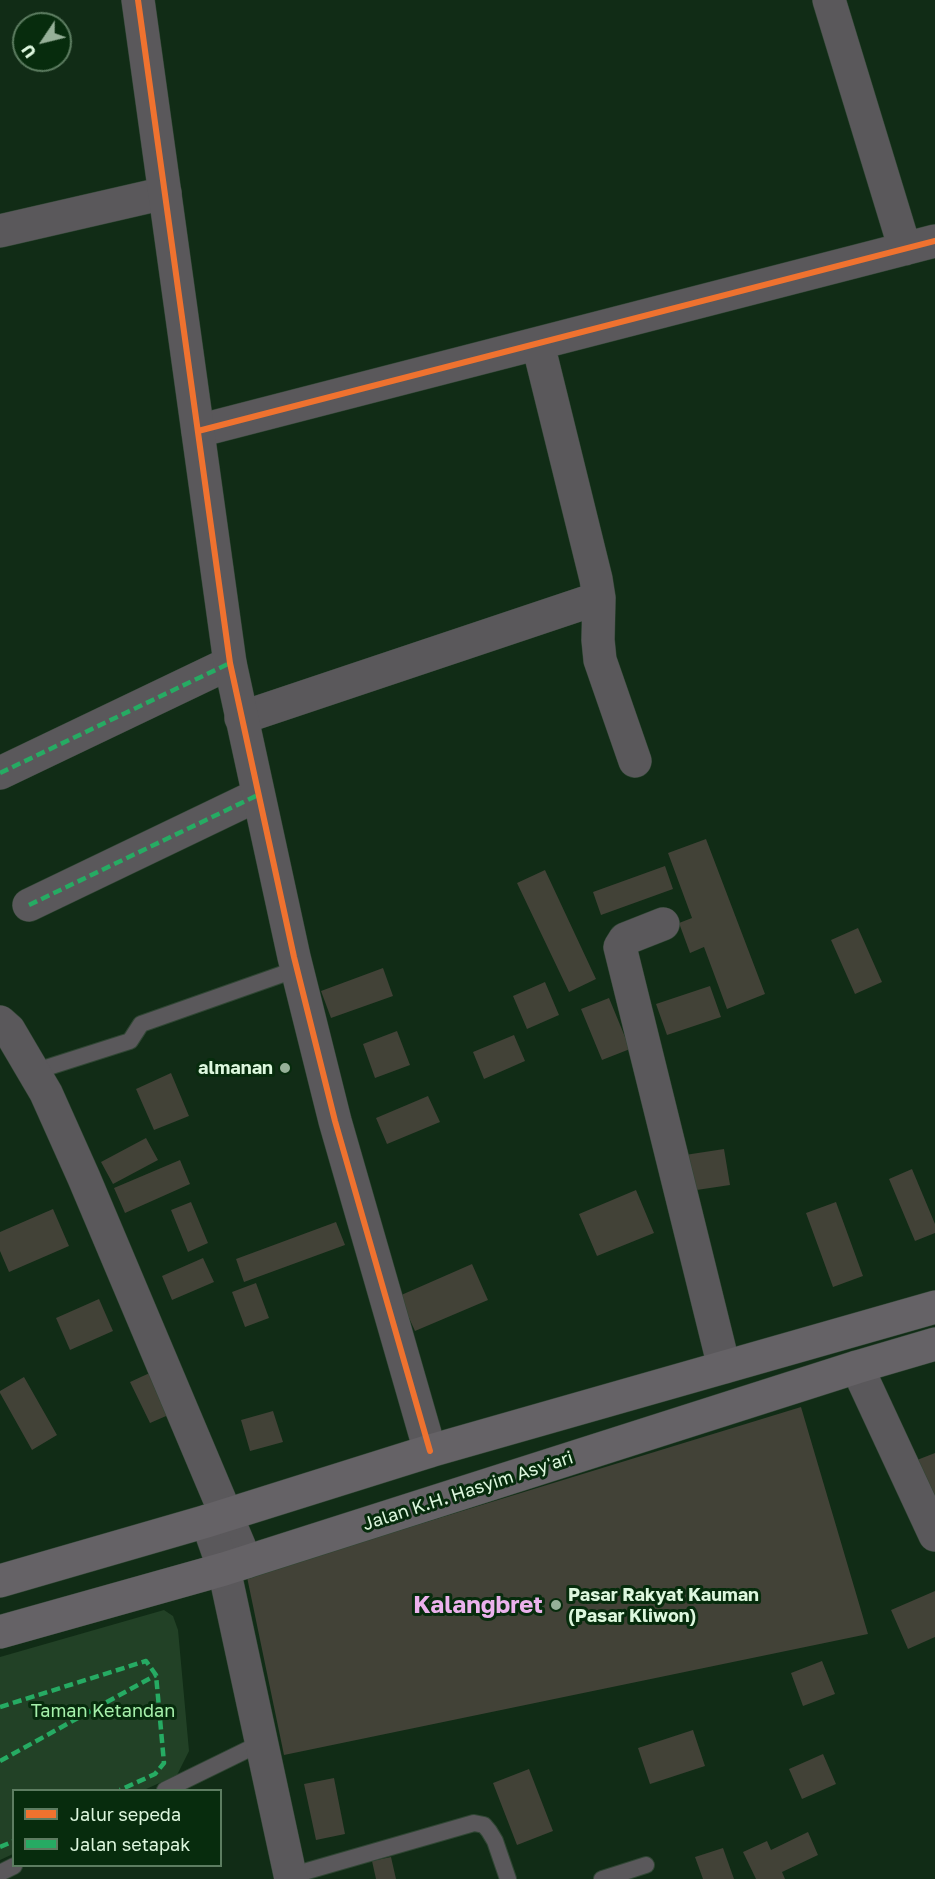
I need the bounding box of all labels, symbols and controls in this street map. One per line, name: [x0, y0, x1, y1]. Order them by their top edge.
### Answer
north arrow: [12, 12, 72, 72]
text: U: [17, 41, 40, 62]
place label: almanan: [198, 1057, 273, 1079]
marker: almanan: [278, 1061, 292, 1075]
street label: Jalan K.H. Hasyim Asy'ari: [360, 1447, 576, 1535]
place label: Pasar Rakyat Kauman (Pasar Kliwon): [568, 1584, 759, 1626]
district label: Kalangbret: [413, 1591, 543, 1619]
marker: Pasar Rakyat Kauman (Pasar Kliwon): [549, 1598, 563, 1612]
park label: Taman Ketandan: [31, 1700, 175, 1722]
legend: [12, 1789, 222, 1867]
text: Jalur sepeda: [70, 1803, 181, 1825]
text: Jalan setapak: [70, 1833, 190, 1855]

